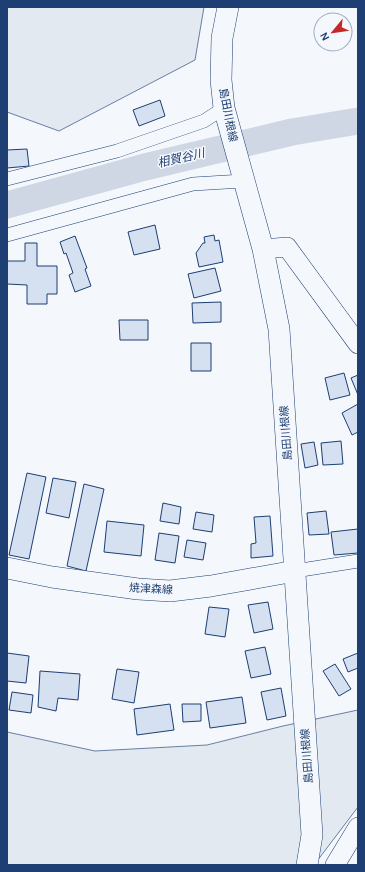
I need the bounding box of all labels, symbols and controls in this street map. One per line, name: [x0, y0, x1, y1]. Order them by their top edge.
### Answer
north arrow: [313, 12, 353, 52]
text: N: [317, 30, 332, 43]
street label: 島田川根線: [216, 87, 240, 143]
water label: 相賀谷川: [156, 145, 208, 170]
street label: 島田川根線: [278, 405, 294, 461]
street label: 焼津森線: [129, 581, 173, 597]
street label: 島田川根線: [299, 728, 315, 784]

